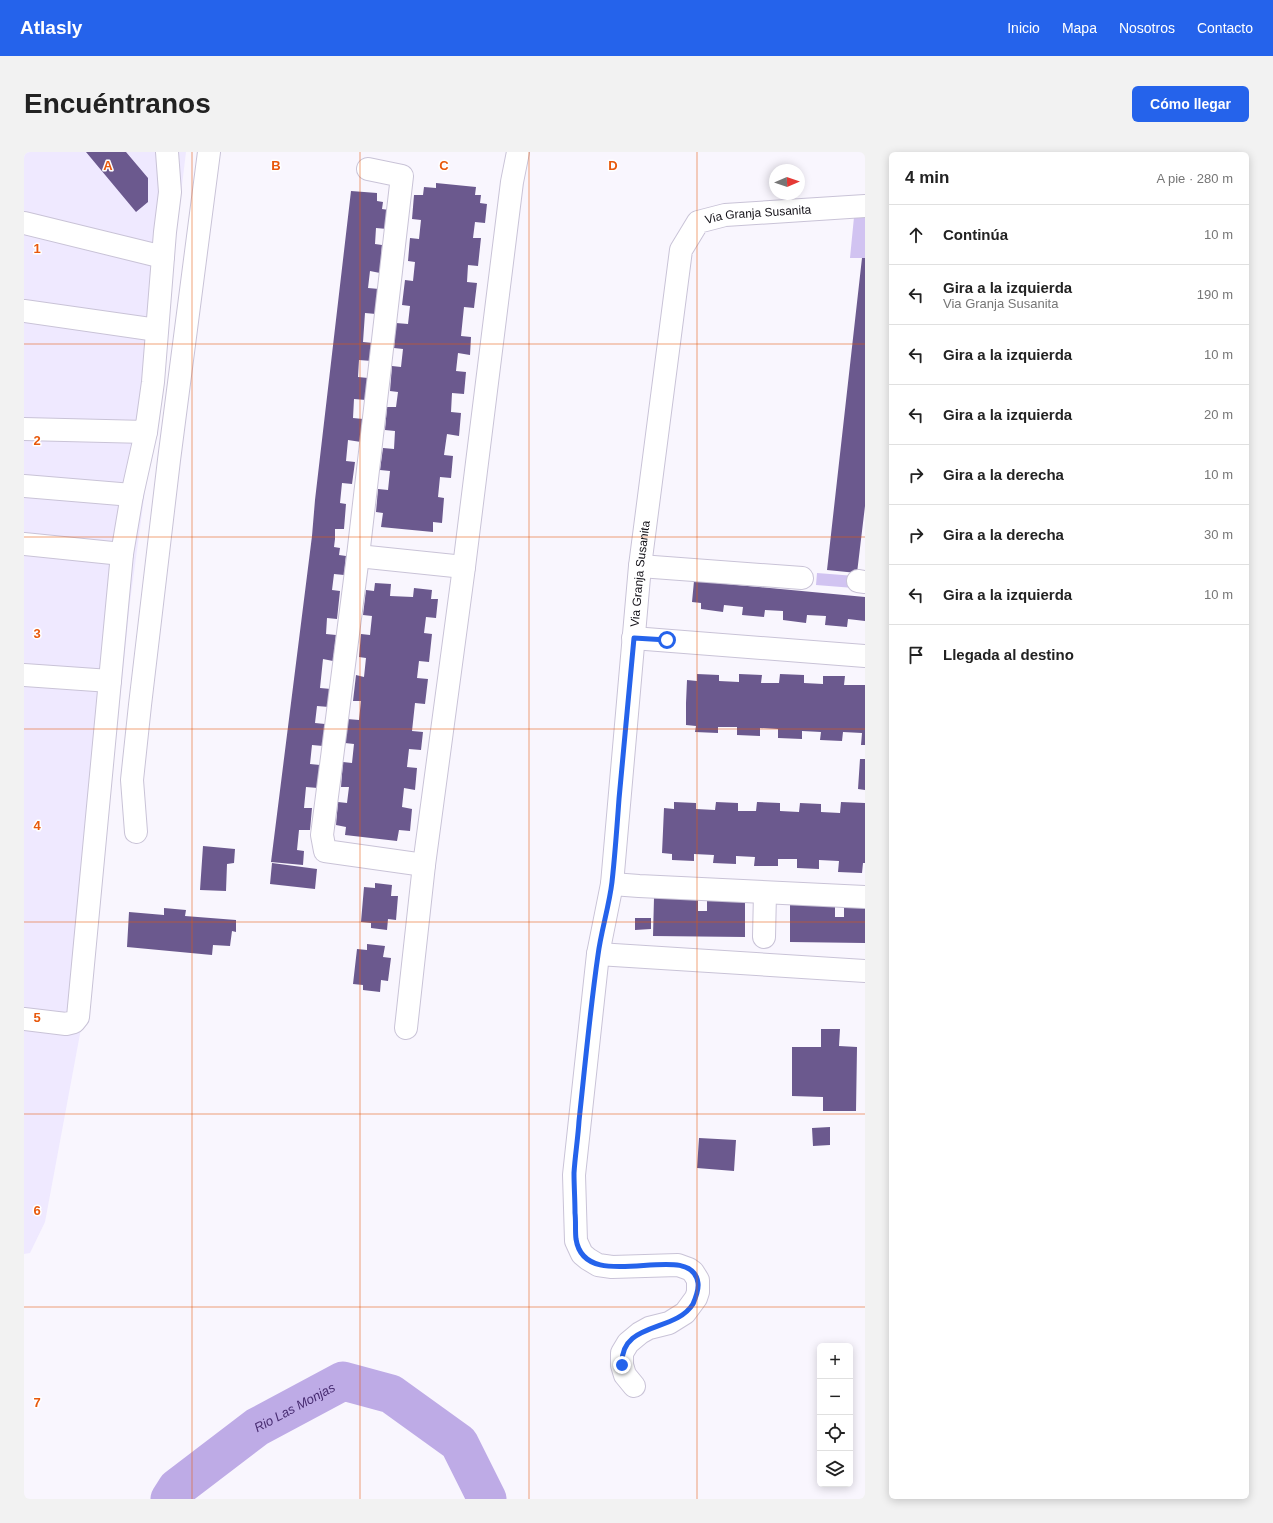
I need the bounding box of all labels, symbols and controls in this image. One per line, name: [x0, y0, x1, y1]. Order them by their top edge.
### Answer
text: Atlasly: [20, 17, 82, 38]
text: Inicio: [1007, 20, 1040, 36]
text: Mapa: [1062, 20, 1097, 36]
text: Nosotros: [1119, 20, 1175, 36]
text: Contacto: [1197, 20, 1253, 36]
button: Cómo llegar: [1132, 86, 1249, 122]
text: Encuéntranos: [24, 88, 211, 119]
text: A: [103, 158, 113, 173]
text: B: [271, 158, 281, 173]
text: C: [439, 158, 449, 173]
text: D: [608, 158, 618, 173]
north arrow: [769, 164, 805, 200]
text: 4 min: [905, 168, 949, 187]
text: A pie · 280 m: [1156, 171, 1233, 186]
street label: Via Granja Susanita: [704, 202, 812, 227]
icon: ahead: [905, 224, 927, 246]
text: Continúa: [943, 226, 1008, 243]
text: 10 m: [1204, 227, 1233, 242]
text: 1: [33, 241, 41, 256]
text: Gira a la izquierda: [943, 279, 1072, 296]
icon: left: [905, 284, 927, 306]
text: 190 m: [1197, 287, 1233, 302]
text: Via Granja Susanita: [943, 296, 1058, 311]
icon: left: [905, 344, 927, 366]
text: Gira a la izquierda: [943, 346, 1072, 363]
text: 10 m: [1204, 347, 1233, 362]
icon: left: [905, 404, 927, 426]
text: Gira a la izquierda: [943, 406, 1072, 423]
text: 20 m: [1204, 407, 1233, 422]
text: 2: [33, 433, 41, 448]
icon: right: [905, 464, 927, 486]
text: Gira a la derecha: [943, 466, 1064, 483]
text: 10 m: [1204, 467, 1233, 482]
street label: Via Granja Susanita: [628, 520, 653, 627]
icon: right: [905, 524, 927, 546]
text: Gira a la derecha: [943, 526, 1064, 543]
text: 30 m: [1204, 527, 1233, 542]
icon: left: [905, 584, 927, 606]
text: Gira a la izquierda: [943, 586, 1072, 603]
text: 10 m: [1204, 587, 1233, 602]
text: 3: [33, 626, 41, 641]
route start: [658, 631, 676, 649]
icon: arrive: [905, 644, 927, 666]
text: Llegada al destino: [943, 646, 1074, 663]
text: 4: [33, 818, 41, 833]
text: 5: [33, 1010, 41, 1025]
text: 6: [33, 1203, 41, 1218]
map controls: [817, 1343, 853, 1487]
button: +: [817, 1343, 853, 1379]
route end: [613, 1356, 631, 1374]
water label: Rio Las Monjas: [252, 1379, 338, 1435]
button: −: [817, 1379, 853, 1415]
text: 7: [33, 1395, 41, 1410]
button: locate: [817, 1415, 853, 1451]
button: layers: [817, 1451, 853, 1487]

